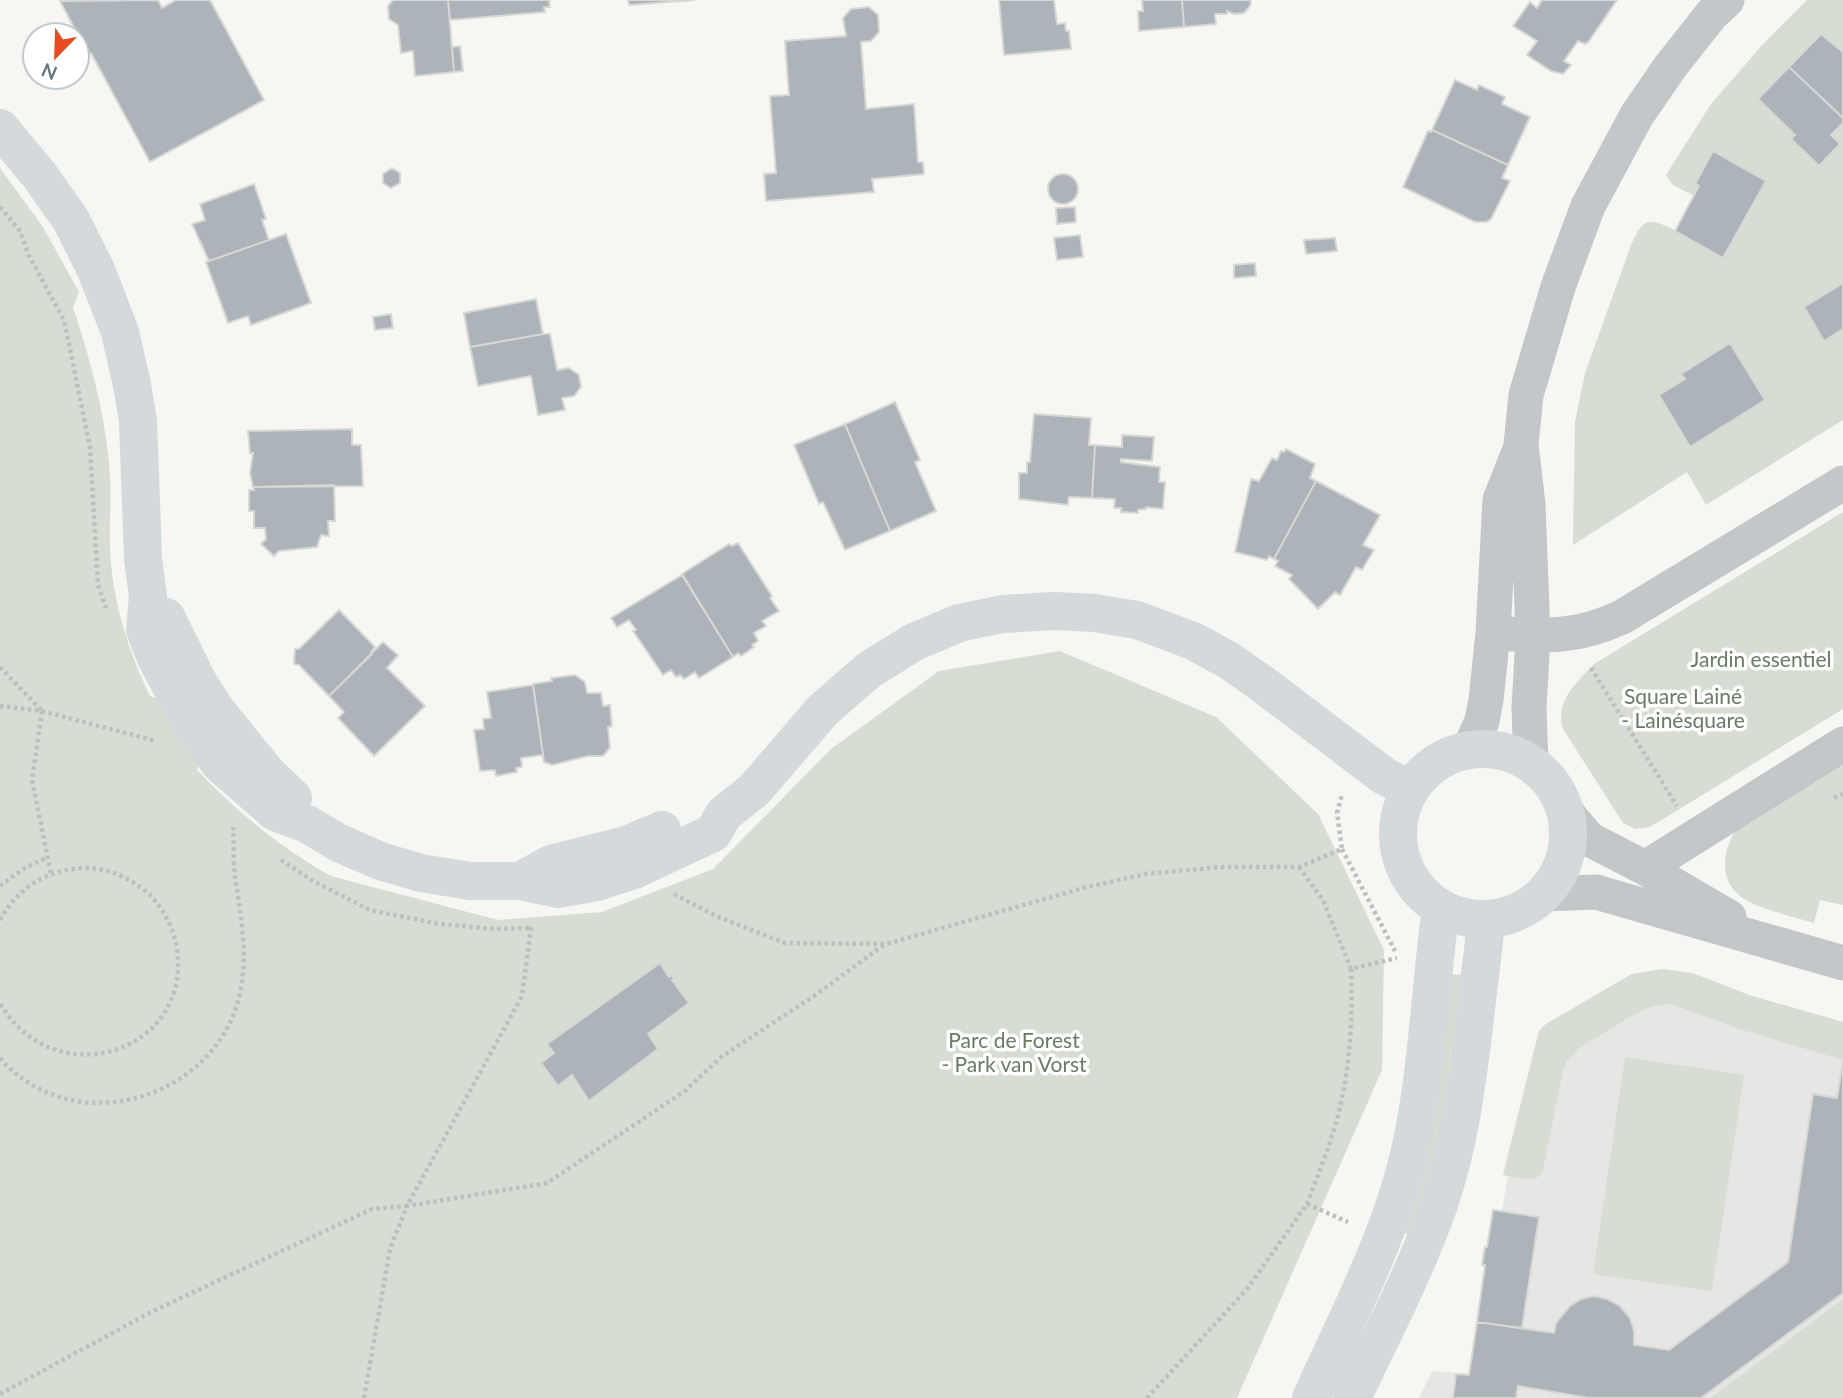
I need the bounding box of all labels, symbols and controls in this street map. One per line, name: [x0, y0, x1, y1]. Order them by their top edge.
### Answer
north arrow: [21, 21, 91, 91]
text: N: [38, 59, 60, 86]
park label: Jardin essentiel: [1691, 646, 1831, 671]
park label: Square Lainé - Lainésquare: [1621, 683, 1745, 732]
park label: Parc de Forest - Park van Vorst: [941, 1027, 1087, 1076]

